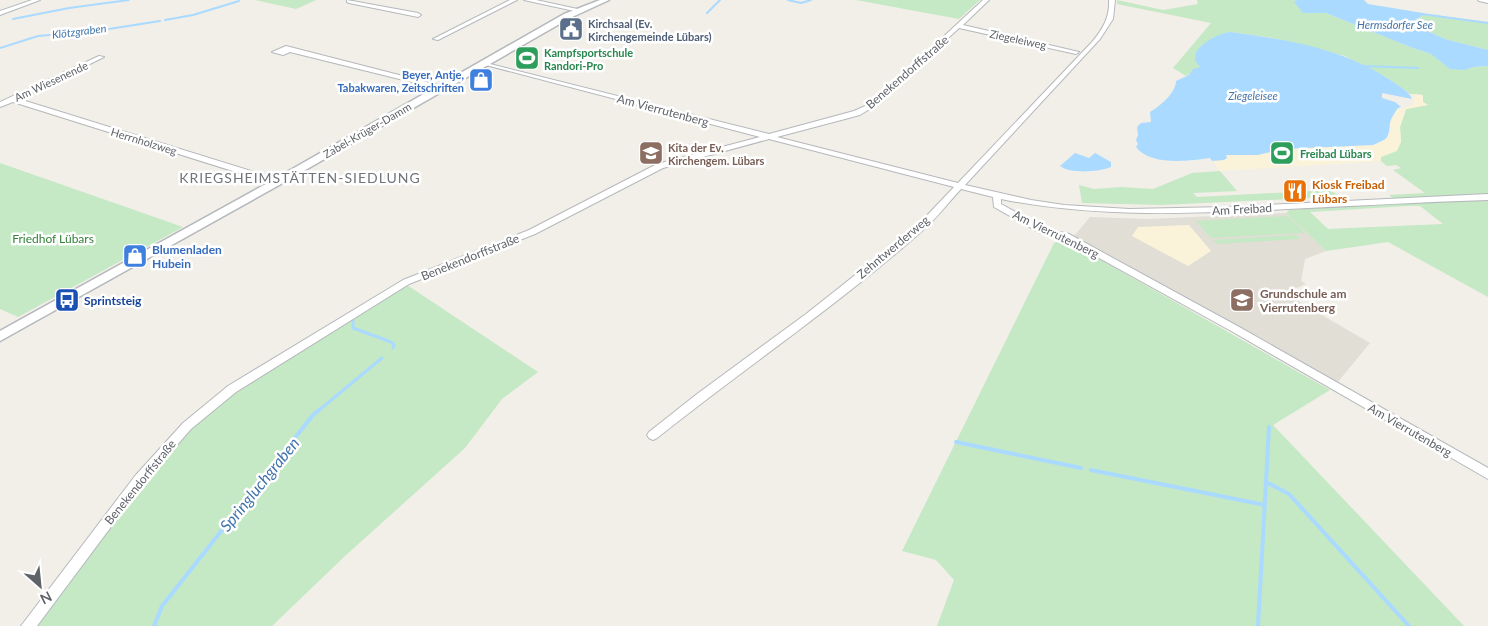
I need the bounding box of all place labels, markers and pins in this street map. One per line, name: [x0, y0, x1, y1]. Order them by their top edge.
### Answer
public building icon: Kirchsaal (Ev. Kirchengemeinde Lübars): [558, 16, 584, 42]
place label: Kirchsaal (Ev. Kirchengemeinde Lübars): [588, 17, 712, 43]
sports icon: Kampfsportschule Randori-Pro: [514, 45, 540, 71]
place label: Kampfsportschule Randori-Pro: [544, 46, 633, 72]
shop icon: Beyer, Antje, Tabakwaren, Zeitschriften: [468, 67, 494, 93]
place label: Beyer, Antje, Tabakwaren, Zeitschriften: [337, 68, 464, 94]
school or university icon: Kita der Ev. Kirchengem. Lübars: [638, 140, 664, 166]
sports icon: Freibad Lübars: [1269, 140, 1295, 166]
place label: Kita der Ev. Kirchengem. Lübars: [668, 141, 765, 167]
place label: Freibad Lübars: [1300, 147, 1372, 160]
place label: Kiosk Freibad Lübars: [1312, 177, 1385, 206]
restaurant icon: Kiosk Freibad Lübars: [1282, 178, 1308, 204]
place label: Blumenladen Hubein: [152, 242, 222, 271]
shop icon: Blumenladen Hubein: [122, 243, 148, 269]
place label: Grundschule am Vierrutenberg: [1259, 286, 1347, 315]
bus stop icon: Sprintsteig: [54, 287, 80, 313]
school or university icon: Grundschule am Vierrutenberg: [1229, 287, 1255, 313]
place label: Sprintsteig: [84, 293, 142, 308]

